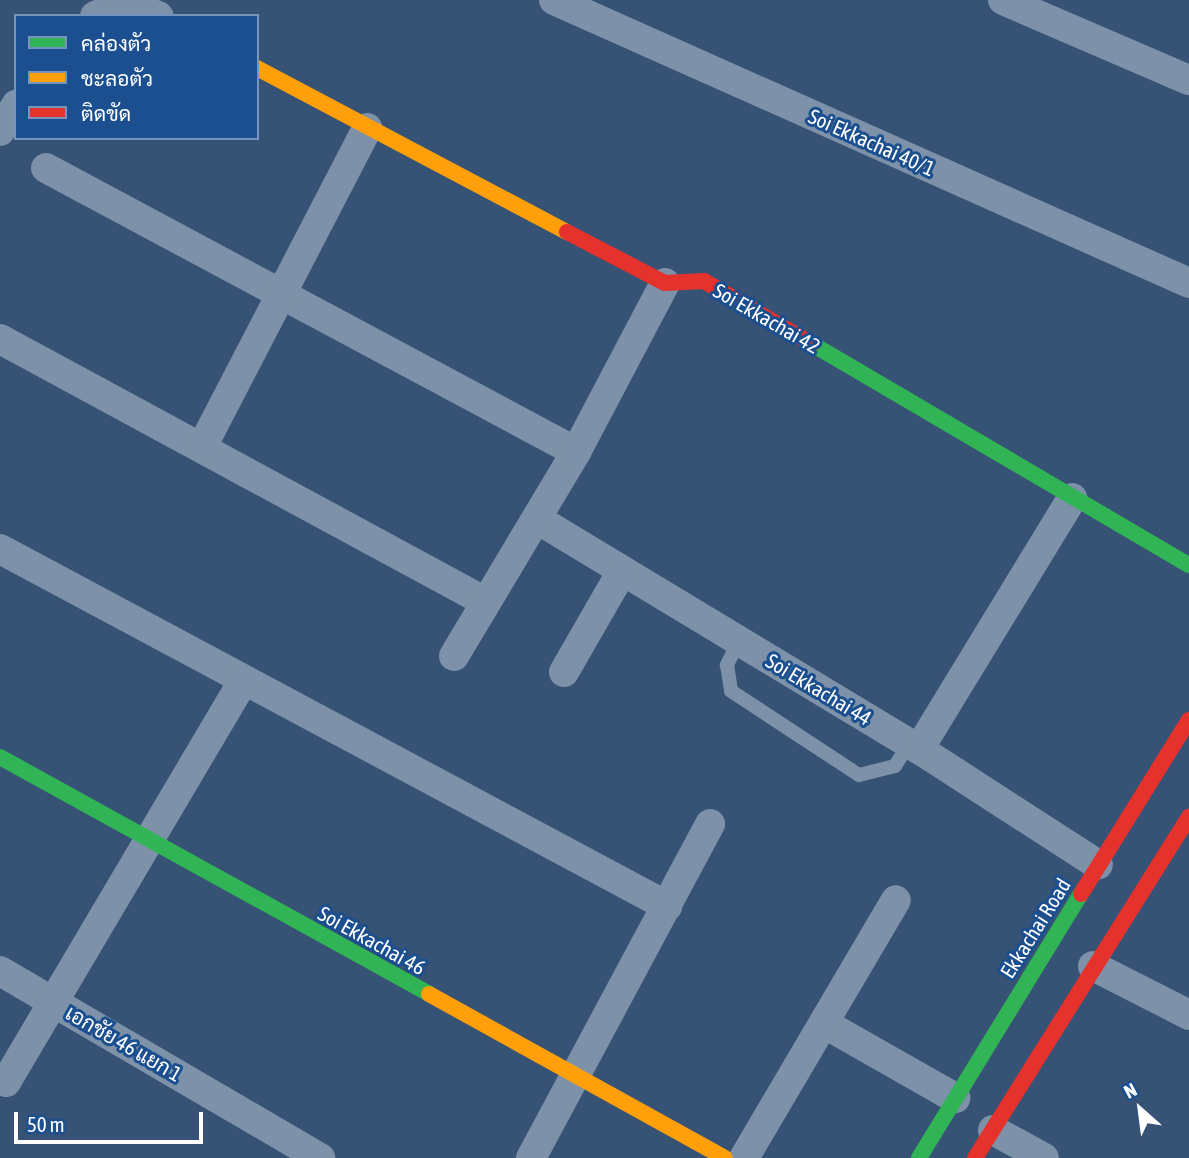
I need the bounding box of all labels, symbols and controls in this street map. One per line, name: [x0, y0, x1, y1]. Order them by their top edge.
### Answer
legend: [14, 14, 259, 140]
text: คล่องตัว: [81, 31, 151, 55]
text: ชะลอตัว: [81, 66, 153, 90]
text: ติดขัด: [81, 101, 131, 125]
street label: Soi Ekkachai 40/1: [805, 103, 939, 181]
street label: Soi Ekkachai 42: [709, 277, 825, 359]
street label: Soi Ekkachai 44: [762, 648, 876, 730]
street label: Ekkachai Road: [994, 874, 1076, 982]
street label: Soi Ekkachai 46: [314, 900, 430, 980]
street label: เอกชัย 46 แยก 1: [61, 1000, 187, 1086]
north arrow: [1105, 1074, 1175, 1144]
text: N: [1120, 1078, 1140, 1103]
scale bar: [18, 1098, 206, 1142]
text: 50 m: [27, 1112, 65, 1136]

